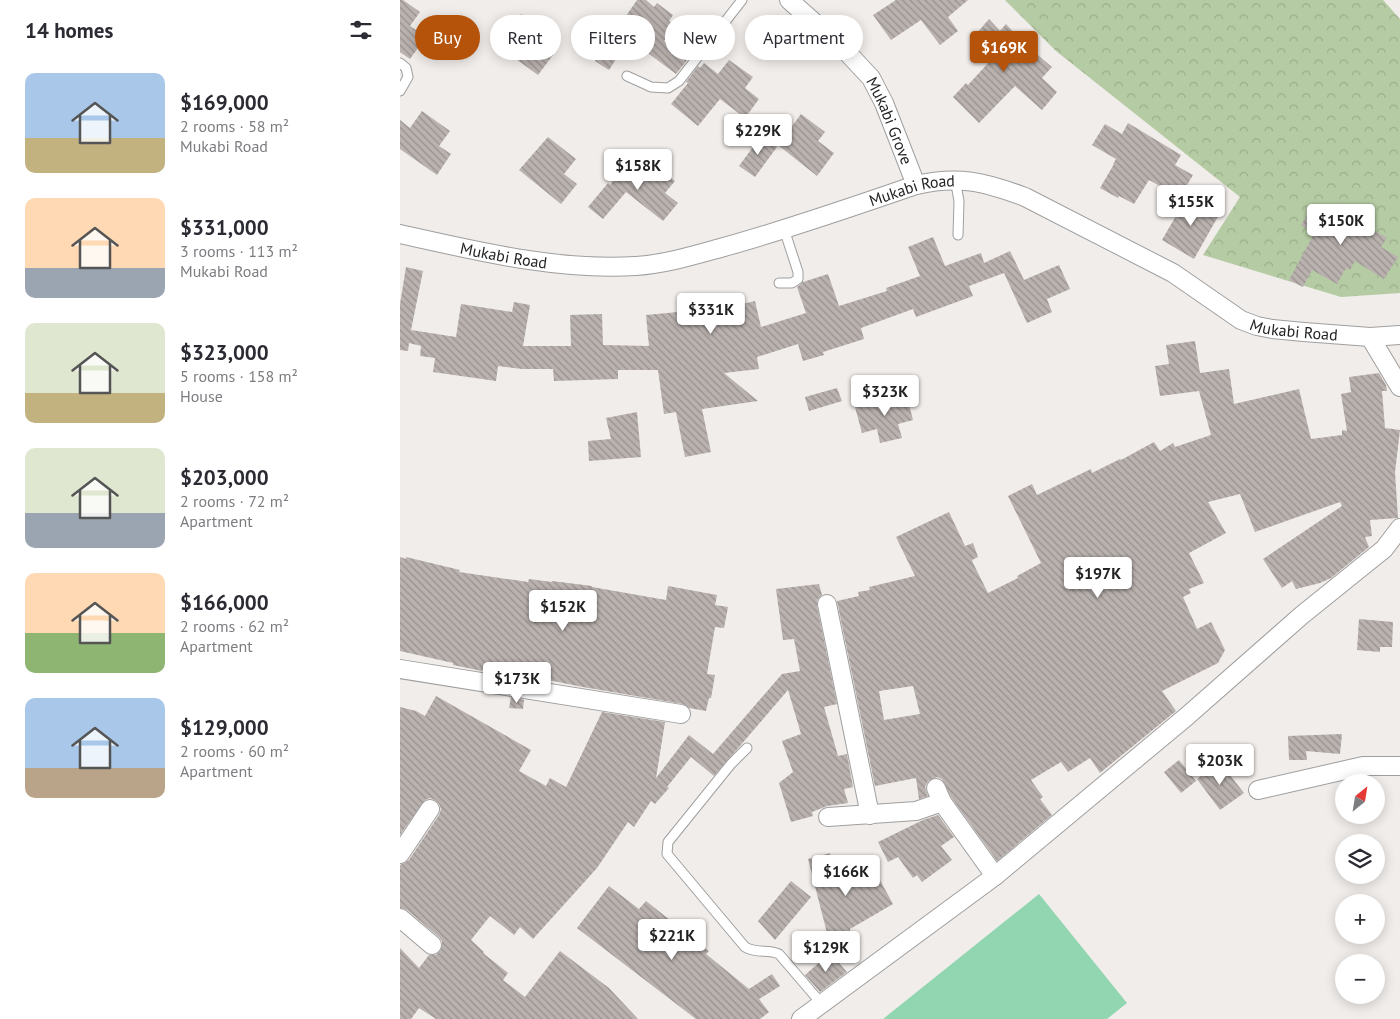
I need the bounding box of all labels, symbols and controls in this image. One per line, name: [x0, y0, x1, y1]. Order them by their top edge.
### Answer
chip: Buy: [415, 15, 480, 60]
chip: Rent: [490, 15, 561, 60]
chip: Filters: [571, 15, 655, 60]
chip: New: [665, 15, 735, 60]
chip: Apartment: [745, 15, 863, 60]
icon: filters: [347, 16, 375, 44]
text: 14 homes: [25, 17, 113, 44]
pin: $169K: [969, 30, 1039, 73]
text: $169K: [981, 37, 1027, 57]
street label: Mukabi Grove: [862, 73, 917, 167]
text: $169,000: [180, 89, 269, 116]
icon: home: [65, 93, 125, 153]
pin: $229K: [723, 114, 793, 156]
text: 2 rooms · 58 m²: [180, 116, 289, 136]
text: $229K: [735, 120, 781, 140]
text: Mukabi Road: [180, 136, 268, 156]
pin: $158K: [603, 148, 673, 191]
text: $158K: [615, 155, 661, 175]
street label: Mukabi Road: [866, 170, 955, 210]
pin: $155K: [1156, 184, 1226, 227]
text: $155K: [1168, 191, 1214, 211]
pin: $150K: [1306, 204, 1376, 246]
text: $150K: [1318, 210, 1364, 230]
text: $331,000: [180, 214, 269, 241]
icon: home: [65, 218, 125, 278]
street label: Mukabi Road: [458, 238, 548, 273]
text: 3 rooms · 113 m²: [180, 241, 298, 261]
text: Mukabi Road: [180, 261, 268, 281]
pin: $331K: [676, 292, 746, 335]
text: $331K: [688, 299, 734, 319]
street label: Mukabi Road: [1247, 314, 1338, 345]
text: $323,000: [180, 339, 269, 366]
icon: home: [65, 343, 125, 403]
text: 5 rooms · 158 m²: [180, 366, 298, 386]
pin: $323K: [850, 374, 920, 417]
text: $323K: [862, 381, 908, 401]
text: House: [180, 386, 223, 406]
text: $203,000: [180, 464, 269, 491]
icon: home: [65, 468, 125, 528]
text: 2 rooms · 72 m²: [180, 491, 289, 511]
text: Apartment: [180, 511, 253, 531]
pin: $197K: [1063, 556, 1133, 599]
text: $197K: [1075, 563, 1121, 583]
text: $166,000: [180, 589, 269, 616]
pin: $152K: [528, 590, 598, 632]
icon: home: [65, 593, 125, 653]
text: $152K: [540, 596, 586, 616]
text: 2 rooms · 62 m²: [180, 616, 289, 636]
text: Apartment: [180, 636, 253, 656]
pin: $173K: [482, 662, 552, 704]
text: $173K: [494, 668, 540, 688]
text: $129,000: [180, 714, 269, 741]
icon: home: [65, 718, 125, 778]
text: 2 rooms · 60 m²: [180, 741, 289, 761]
pin: $203K: [1185, 744, 1255, 786]
text: $203K: [1197, 750, 1243, 770]
text: Apartment: [180, 761, 253, 781]
north arrow: [1335, 774, 1385, 824]
map controls: [1335, 774, 1385, 1004]
button: layers: [1335, 834, 1385, 884]
pin: $166K: [811, 854, 881, 897]
text: $166K: [823, 861, 869, 881]
button: +: [1335, 894, 1385, 944]
pin: $221K: [637, 918, 707, 961]
text: $221K: [649, 925, 695, 945]
pin: $129K: [791, 930, 861, 973]
text: $129K: [803, 937, 849, 957]
button: −: [1335, 954, 1385, 1004]

